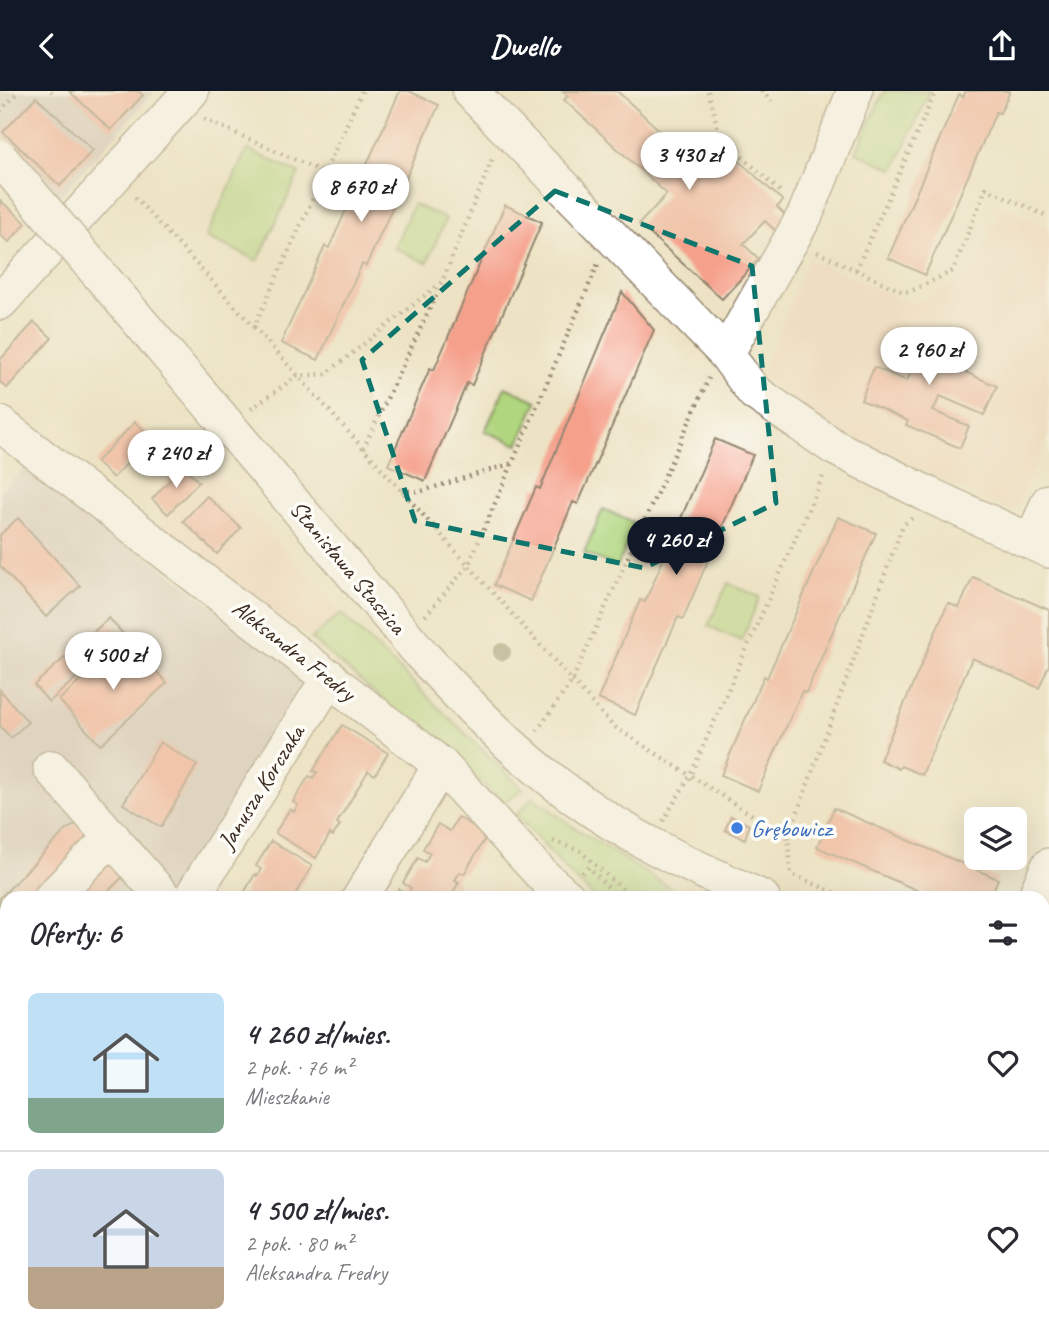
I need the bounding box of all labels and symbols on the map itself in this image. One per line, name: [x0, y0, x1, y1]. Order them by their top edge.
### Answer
pin: 3 430 zł: [617, 133, 761, 192]
pin: 8 670 zł: [289, 165, 433, 224]
pin: 2 960 zł: [857, 327, 1001, 387]
pin: 7 240 zł: [104, 431, 248, 490]
street label: Stanisława Staszica: [283, 494, 414, 641]
pin: 4 260 zł: [604, 517, 748, 577]
street label: Aleksandra Fredry: [226, 593, 363, 709]
pin: 4 500 zł: [41, 633, 185, 692]
street label: Janusza Korczaka: [210, 718, 312, 855]
place label: Grębowicz: [751, 813, 834, 843]
marker: Grębowicz: [729, 820, 745, 836]

